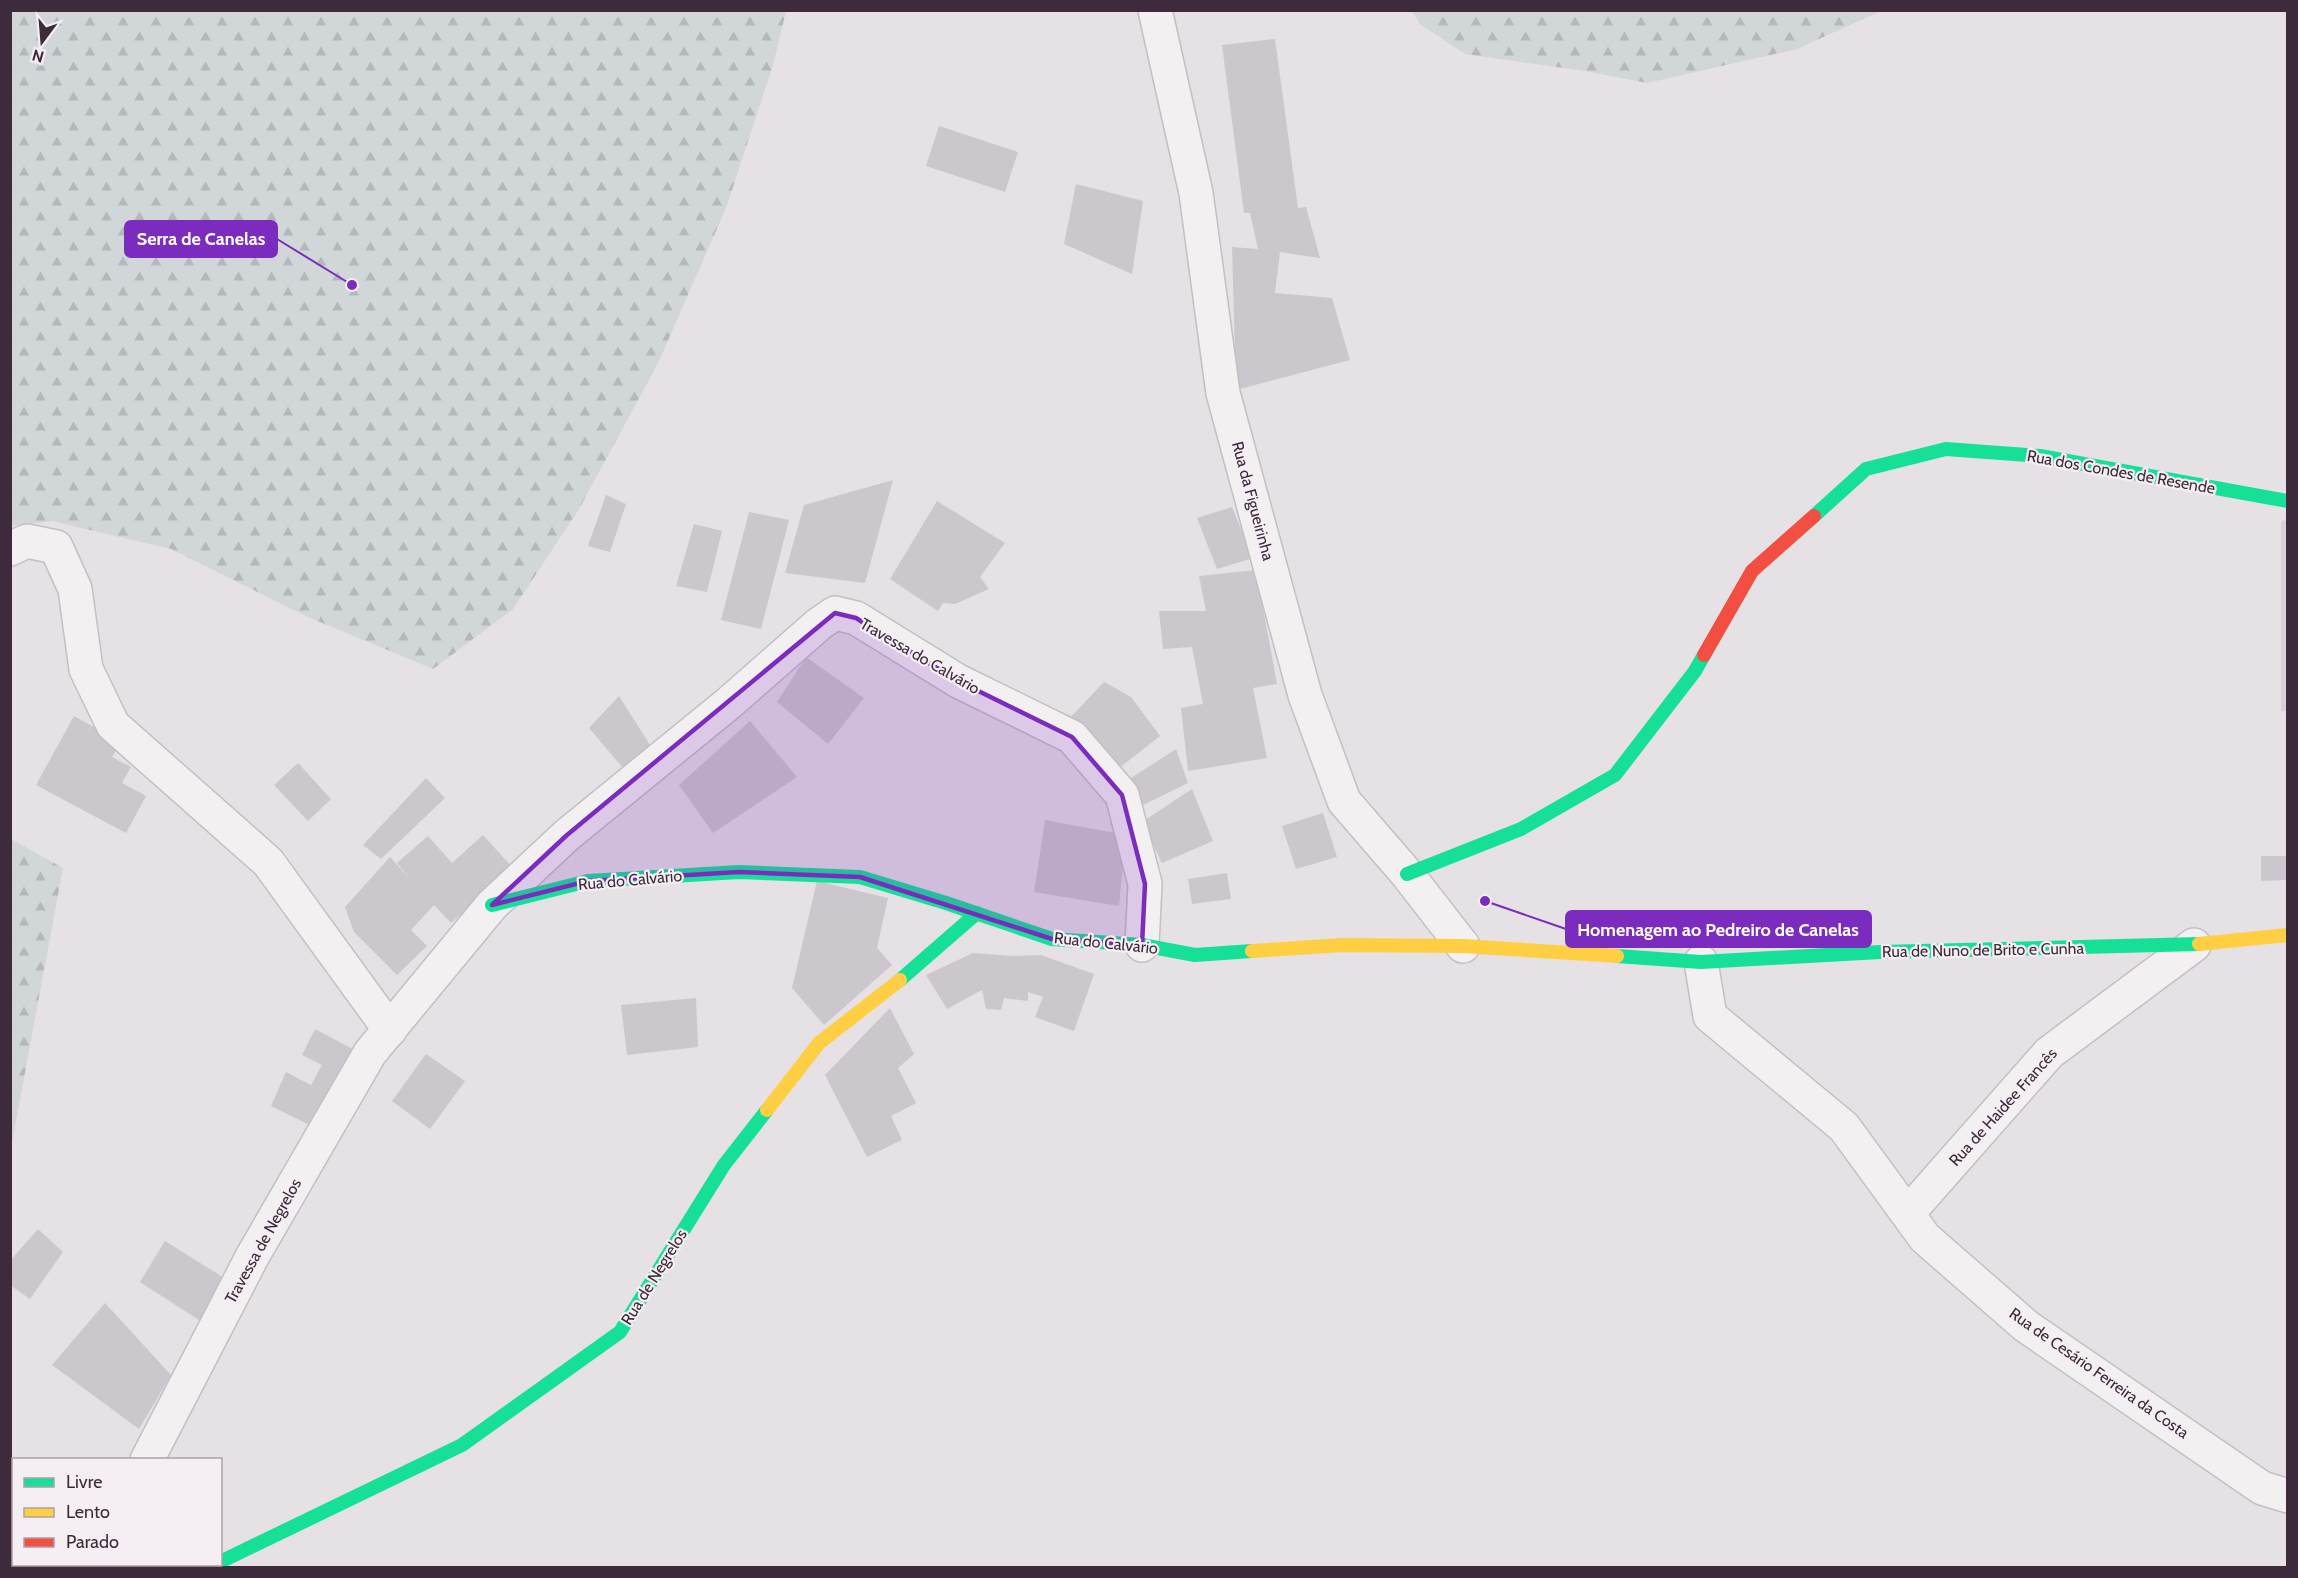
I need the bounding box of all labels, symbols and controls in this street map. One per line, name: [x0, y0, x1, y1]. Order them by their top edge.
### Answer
north arrow: [12, 12, 72, 72]
text: N: [30, 45, 46, 67]
callout: Serra de Canelas: [125, 221, 277, 257]
text: Serra de Canelas: [137, 228, 266, 250]
street label: Rua da Figueirinha: [1228, 439, 1278, 563]
street label: Rua dos Condes de Resende: [2025, 446, 2217, 498]
street label: Travessa do Calvário: [857, 614, 983, 698]
street label: Rua do Calvário: [577, 866, 683, 894]
callout: Homenagem ao Pedreiro de Canelas: [1566, 911, 1871, 947]
text: Homenagem ao Pedreiro de Canelas: [1577, 919, 1859, 941]
street label: Rua do Calvário: [1053, 928, 1159, 958]
street label: Rua de Nuno de Brito e Cunha: [1882, 939, 2084, 961]
street label: Rua de Haidee Francês: [1945, 1044, 2061, 1170]
street label: Travessa de Negrelos: [221, 1175, 305, 1307]
street label: Rua de Negrelos: [617, 1225, 691, 1328]
street label: Rua de Cesário Ferreira da Costa: [2006, 1304, 2193, 1443]
legend: [12, 1458, 222, 1566]
text: Livre: [66, 1471, 102, 1493]
text: Lento: [66, 1501, 110, 1523]
text: Parado: [66, 1531, 119, 1553]

